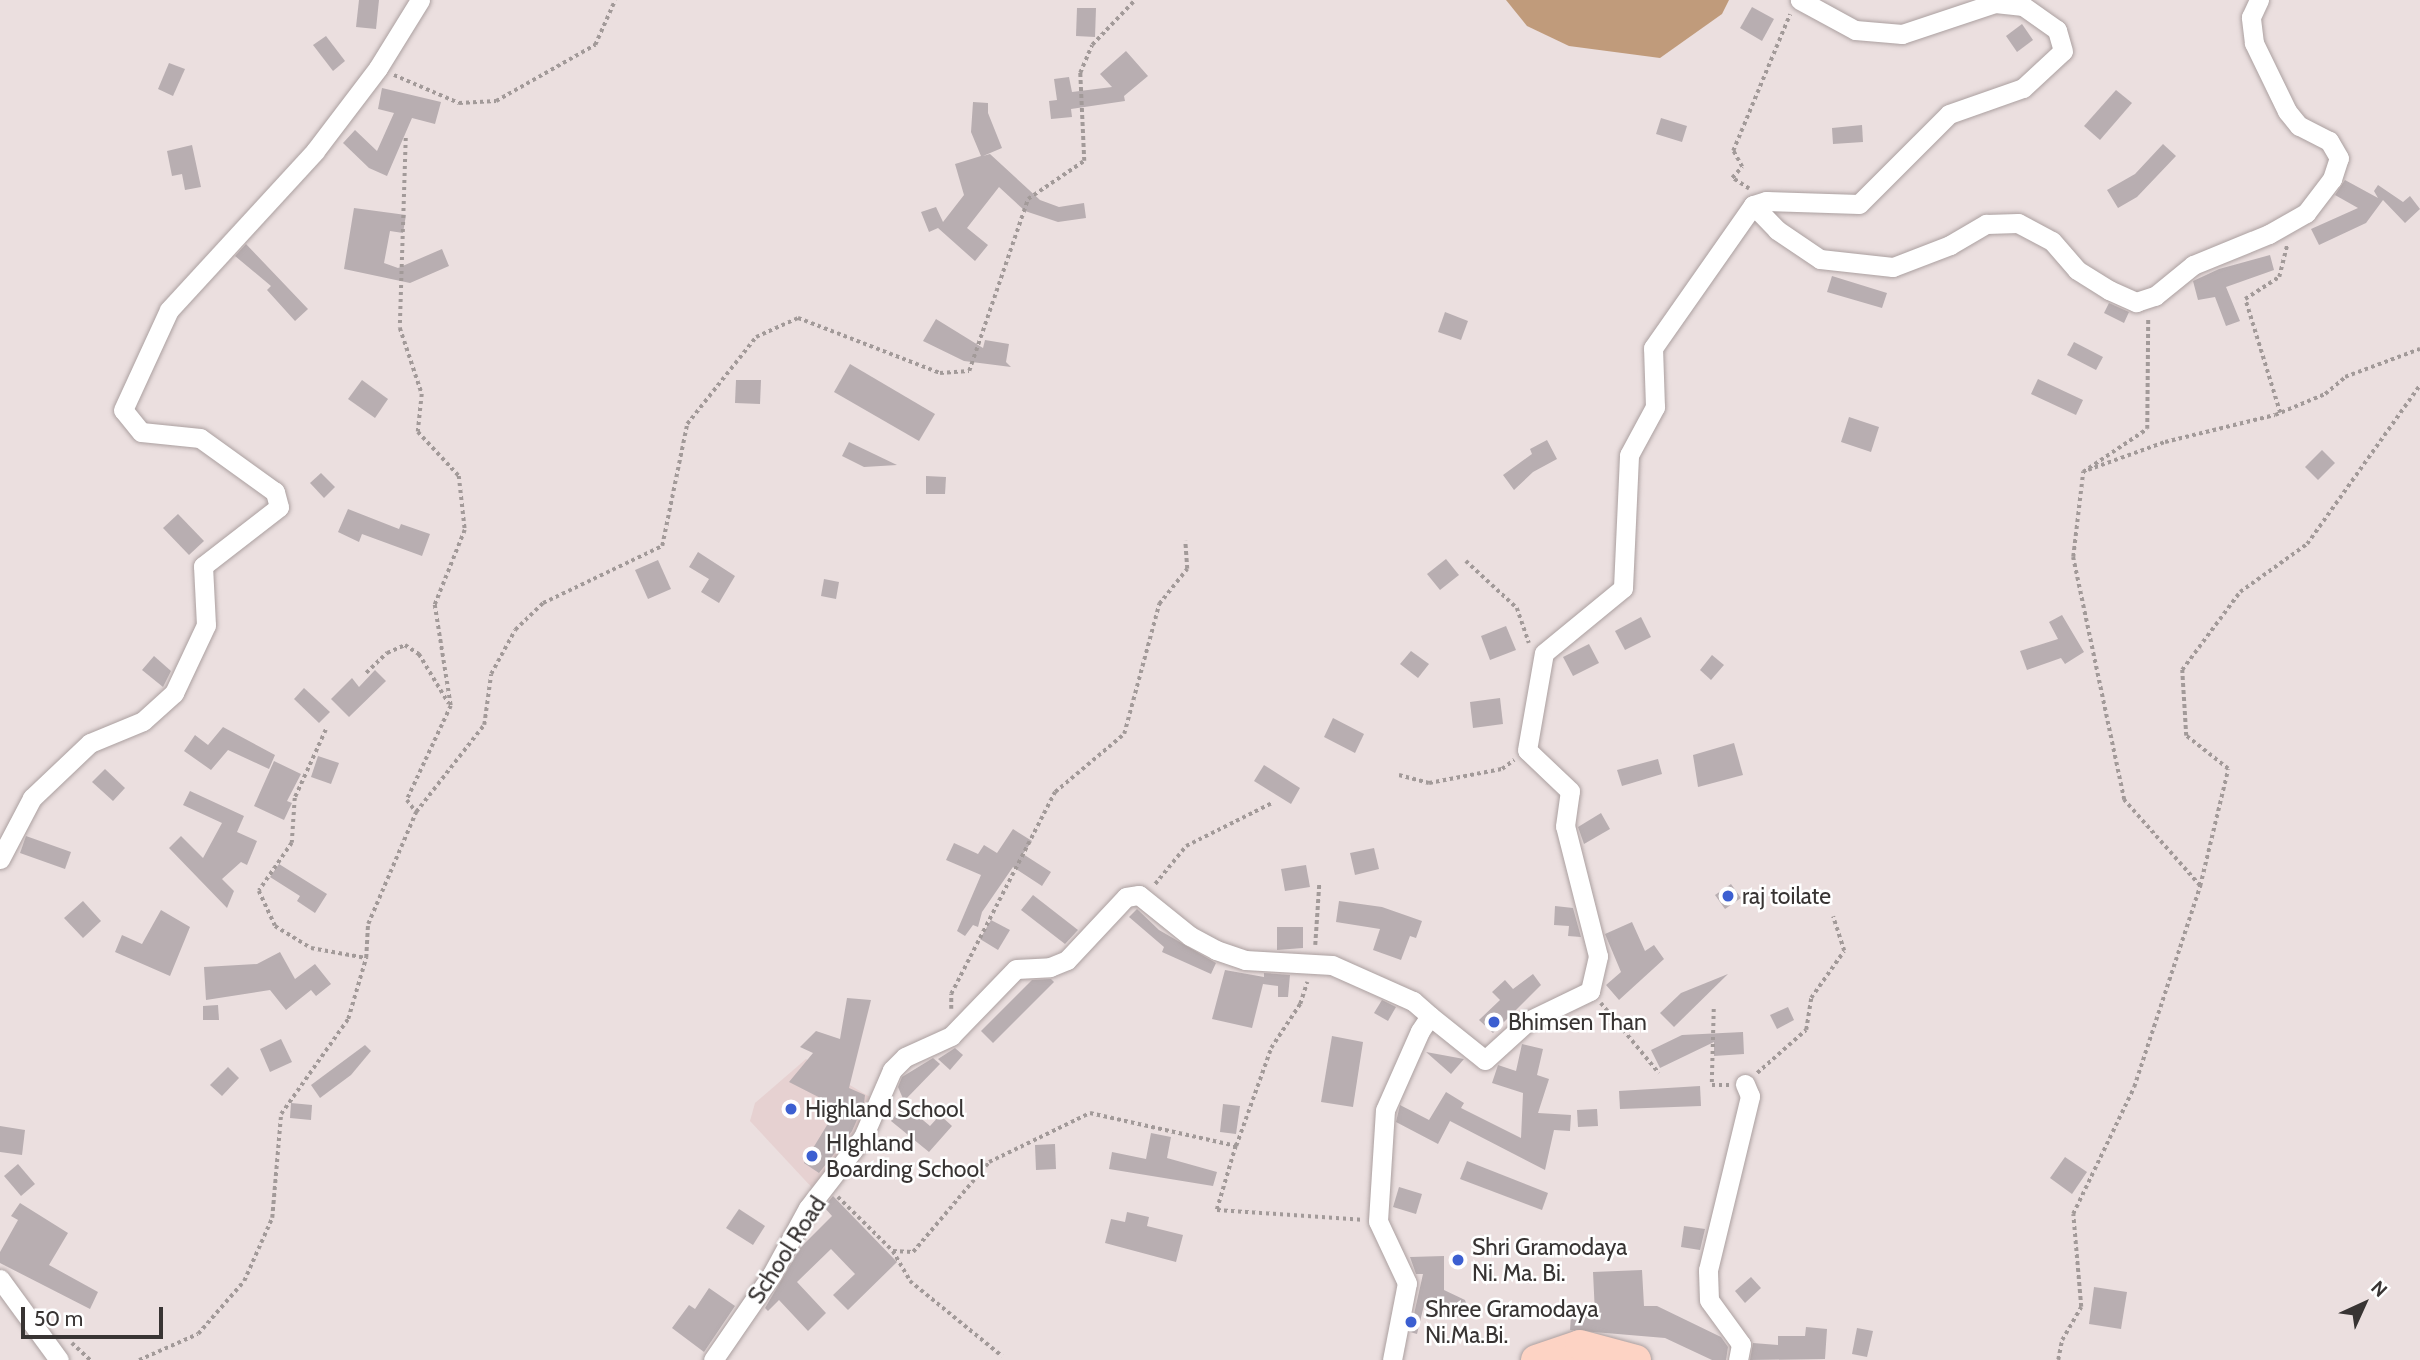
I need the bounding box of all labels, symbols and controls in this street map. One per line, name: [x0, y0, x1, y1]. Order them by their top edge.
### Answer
place label: raj toilate: [1742, 882, 1831, 910]
marker: raj toilate: [1720, 888, 1736, 904]
place label: Bhimsen Than: [1508, 1008, 1647, 1036]
marker: Bhimsen Than: [1486, 1014, 1502, 1030]
place label: Highland School: [805, 1095, 964, 1123]
marker: Highland School: [783, 1101, 799, 1117]
place label: HIghland Boarding School: [826, 1129, 985, 1183]
marker: HIghland Boarding School: [804, 1148, 820, 1164]
street label: School Road: [742, 1191, 832, 1309]
place label: Shri Gramodaya Ni. Ma. Bi.: [1472, 1233, 1627, 1287]
marker: Shri Gramodaya Ni. Ma. Bi.: [1450, 1252, 1466, 1268]
north arrow: [2329, 1269, 2399, 1339]
text: N: [2366, 1276, 2392, 1302]
scale bar: [24, 1294, 166, 1338]
place label: Shree Gramodaya Ni.Ma.Bi.: [1425, 1295, 1599, 1349]
text: 50 m: [34, 1306, 83, 1331]
marker: Shree Gramodaya Ni.Ma.Bi.: [1403, 1314, 1419, 1330]

